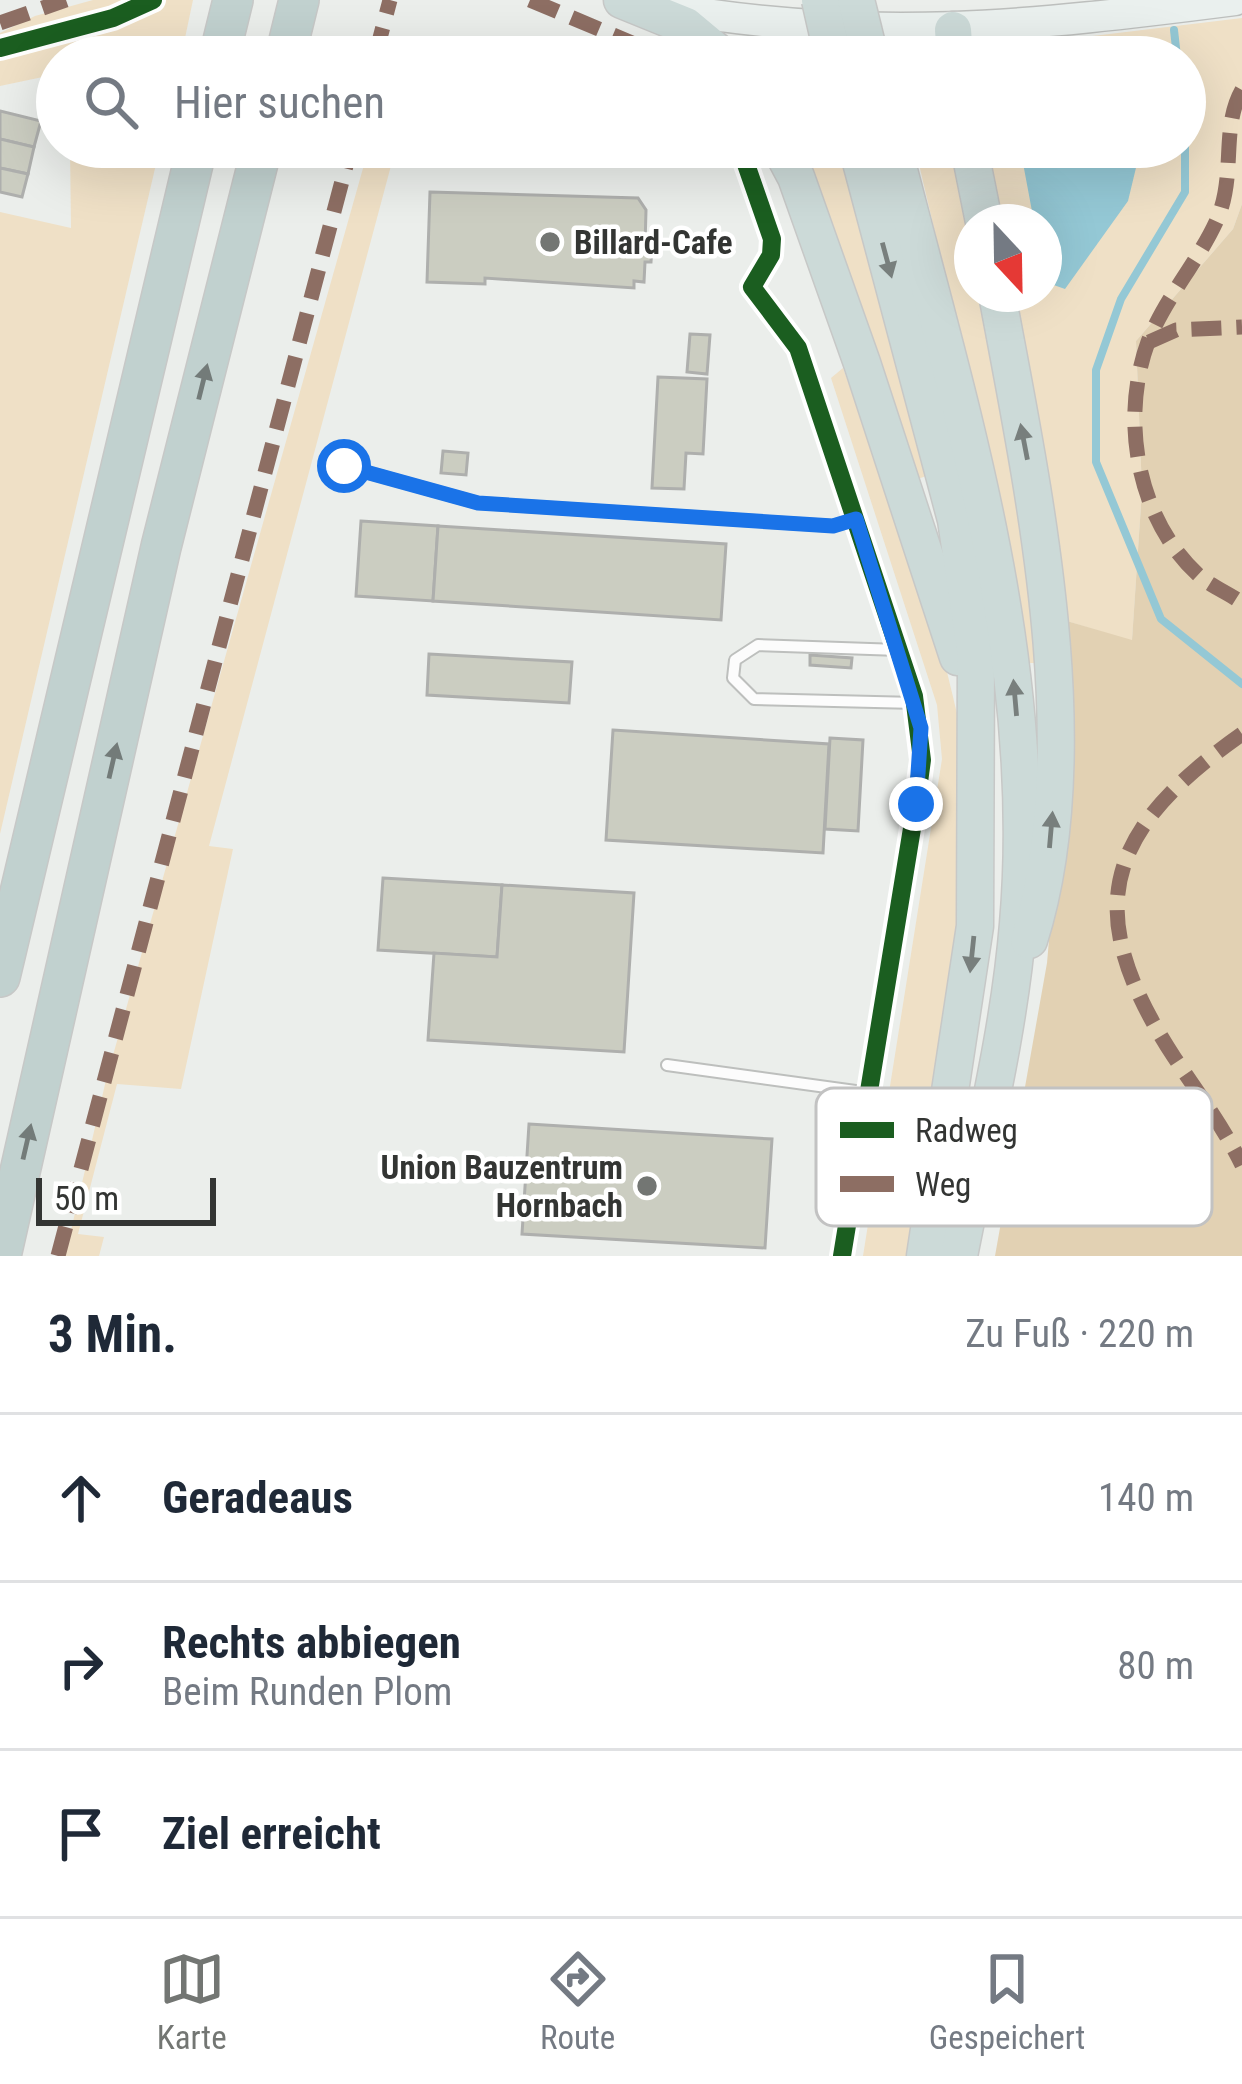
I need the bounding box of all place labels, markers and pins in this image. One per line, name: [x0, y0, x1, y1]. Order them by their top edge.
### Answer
place label: Billard-Cafe: [574, 223, 732, 262]
marker: Billard-Cafe: [537, 229, 563, 255]
place label: Union Bauzentrum Hornbach: [381, 1148, 623, 1225]
marker: Union Bauzentrum Hornbach: [634, 1173, 660, 1199]

